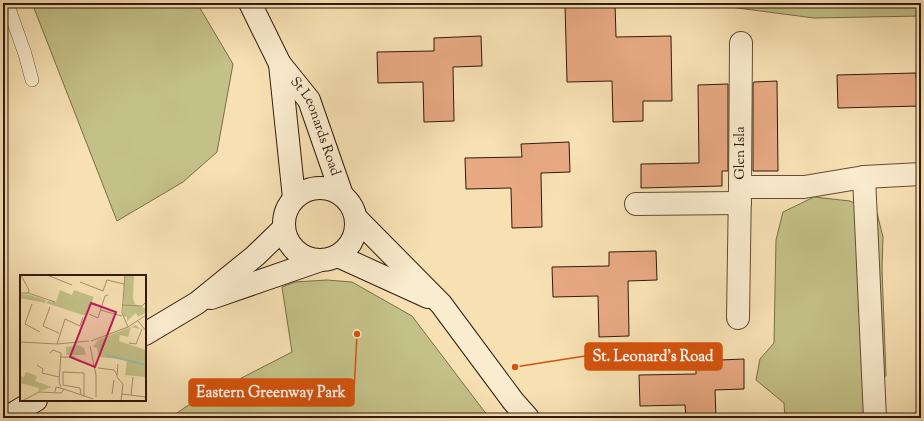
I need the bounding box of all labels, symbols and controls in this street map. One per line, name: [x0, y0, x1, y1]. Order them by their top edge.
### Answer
street label: St Leonards Road: [285, 73, 345, 179]
street label: Glen Isla: [731, 126, 751, 180]
inset map: [20, 275, 146, 401]
callout: St. Leonard's Road: [585, 343, 722, 370]
text: St. Leonard's Road: [592, 347, 714, 368]
callout: Eastern Greenway Park: [189, 379, 354, 406]
text: Eastern Greenway Park: [196, 383, 346, 404]

